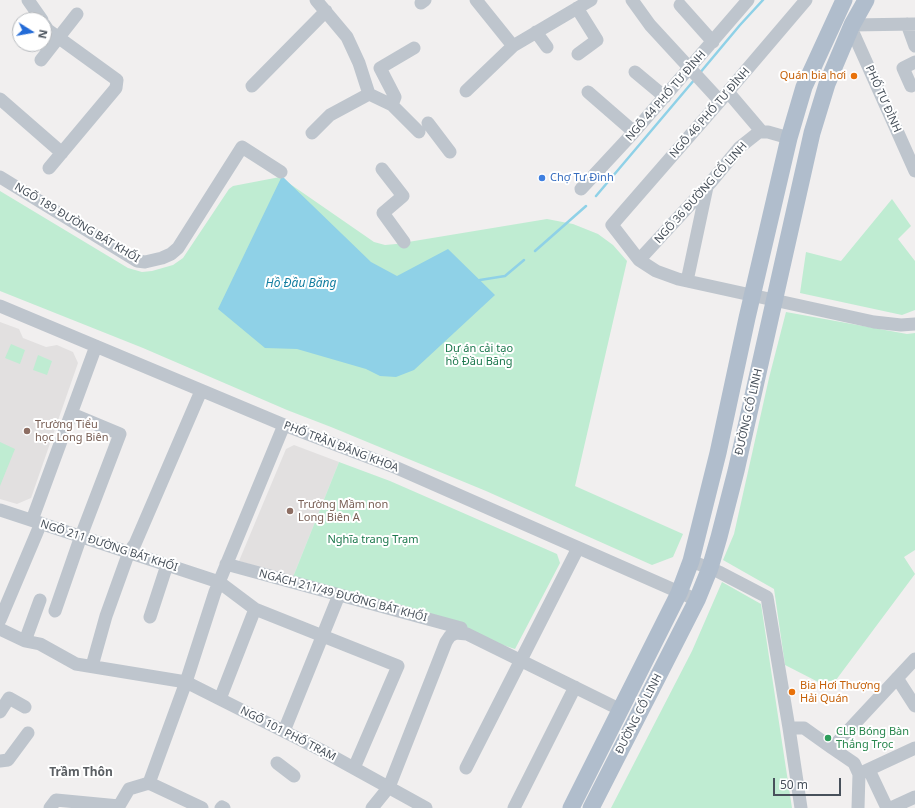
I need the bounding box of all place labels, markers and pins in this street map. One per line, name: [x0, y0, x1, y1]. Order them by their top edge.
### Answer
place label: Quán bia hơi: [780, 69, 846, 83]
marker: Quán bia hơi: [849, 71, 859, 81]
place label: Chợ Tư Đình: [550, 171, 614, 185]
marker: Chợ Tư Đình: [537, 173, 547, 183]
place label: Trường Tiểu học Long Biên: [35, 418, 108, 444]
marker: Trường Tiểu học Long Biên: [22, 426, 32, 436]
place label: Trường Mầm non Long Biên A: [298, 498, 388, 524]
marker: Trường Mầm non Long Biên A: [285, 506, 295, 516]
place label: Bia Hơi Thượng Hải Quán: [800, 679, 880, 705]
marker: Bia Hơi Thượng Hải Quán: [787, 687, 797, 697]
place label: CLB Bóng Bàn Thắng Trọc: [836, 725, 909, 751]
marker: CLB Bóng Bàn Thắng Trọc: [823, 733, 833, 743]

